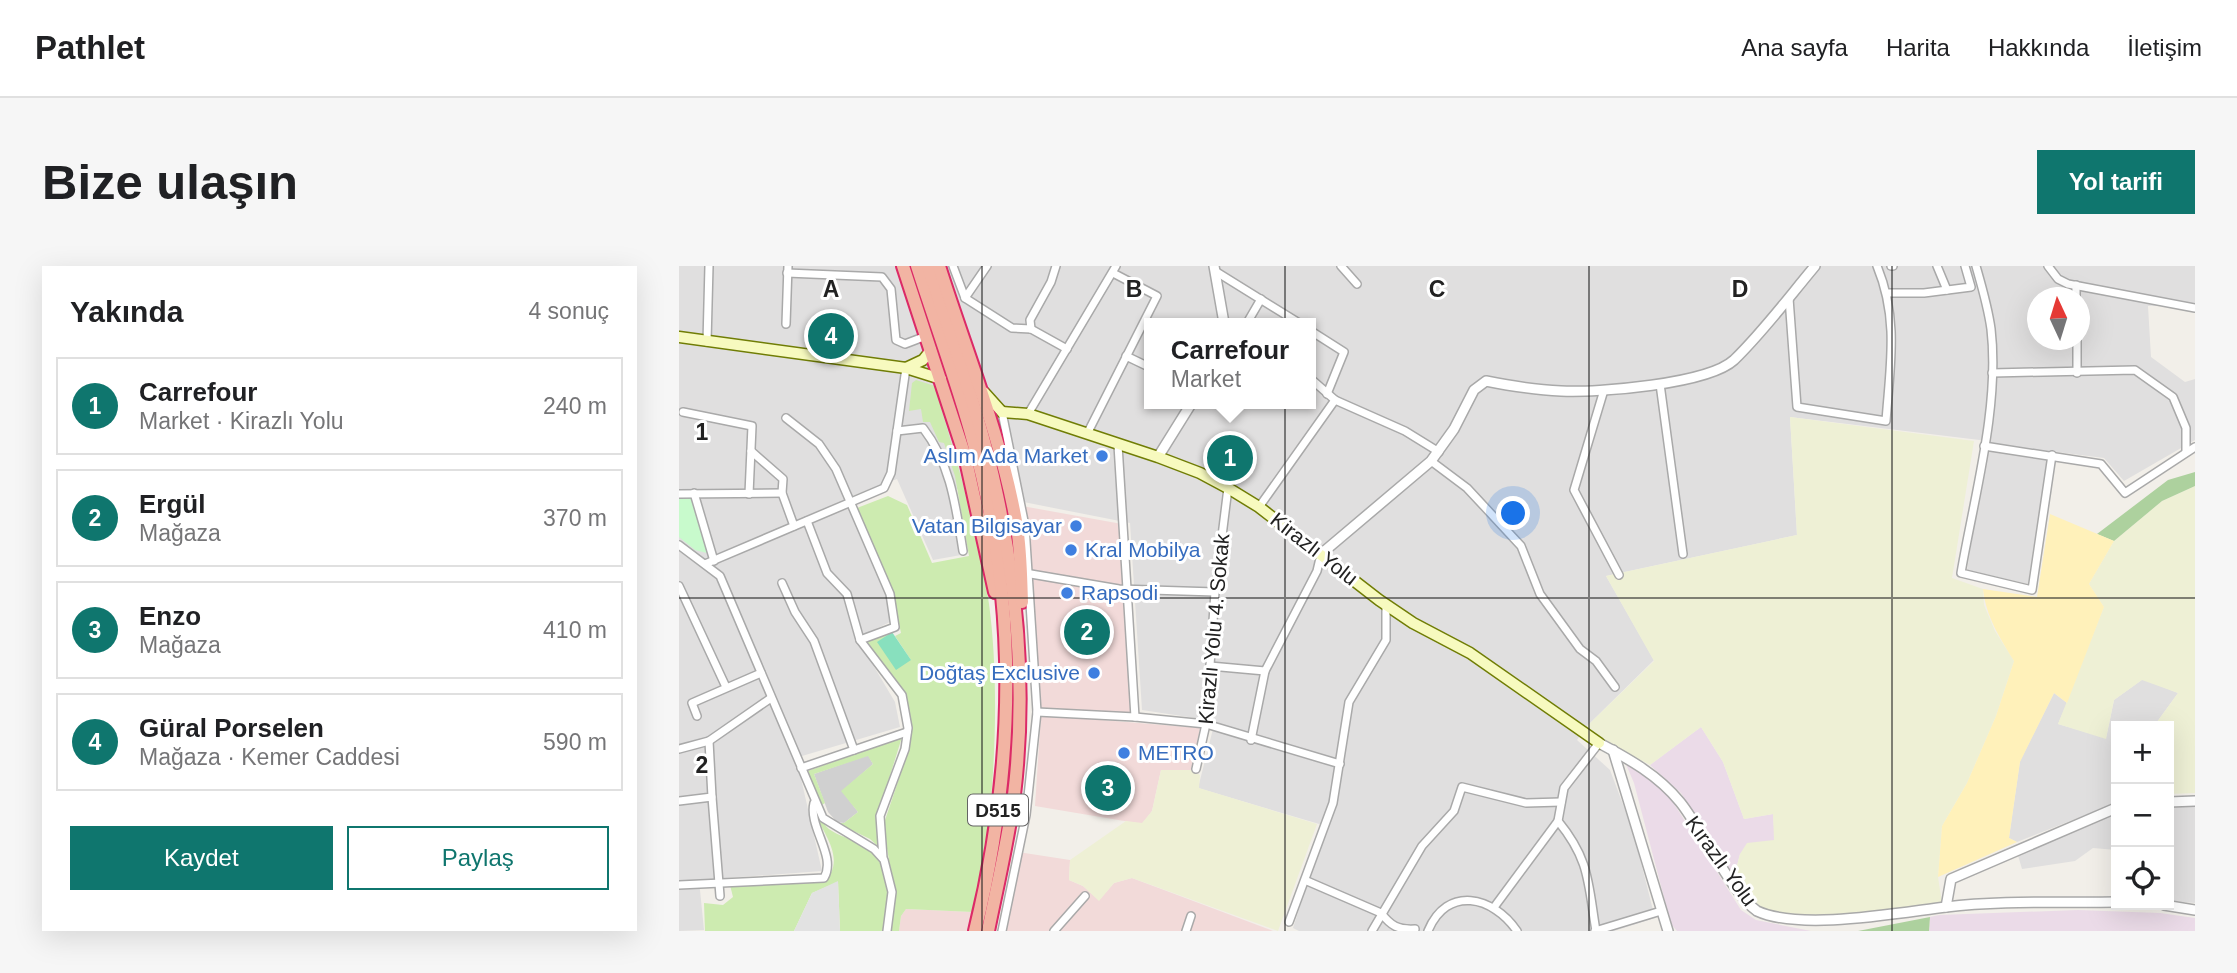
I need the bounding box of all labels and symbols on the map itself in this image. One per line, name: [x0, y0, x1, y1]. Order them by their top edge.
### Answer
text: A: [823, 276, 839, 302]
text: B: [1126, 276, 1142, 302]
text: C: [1429, 276, 1445, 302]
text: D: [1732, 276, 1748, 302]
north arrow: [2027, 287, 2090, 350]
pin: 4: [808, 310, 854, 362]
text: 1: [696, 419, 709, 445]
pin: 1: [1207, 432, 1253, 484]
place label: Aslım Ada Market: [923, 444, 1088, 467]
marker: Aslım Ada Market: [1094, 448, 1110, 464]
your location: [1496, 496, 1530, 530]
street label: Kirazlı Yolu: [1266, 508, 1362, 590]
place label: Vatan Bilgisayar: [912, 514, 1062, 537]
marker: Vatan Bilgisayar: [1068, 518, 1084, 534]
street label: Kirazlı Yolu 4. Sokak: [1194, 532, 1233, 725]
place label: Kral Mobilya: [1085, 538, 1201, 561]
marker: Kral Mobilya: [1063, 542, 1079, 558]
place label: Rapsodi: [1081, 581, 1158, 604]
marker: Rapsodi: [1059, 585, 1075, 601]
pin: 2: [1064, 606, 1110, 658]
place label: Doğtaş Exclusive: [919, 661, 1080, 684]
marker: Doğtaş Exclusive: [1086, 665, 1102, 681]
place label: METRO: [1138, 741, 1214, 764]
marker: METRO: [1116, 745, 1132, 761]
text: 2: [696, 752, 708, 778]
pin: 3: [1085, 762, 1131, 814]
road number: D515: [968, 794, 1028, 825]
street label: Kırazlı Yolu: [1681, 811, 1762, 910]

